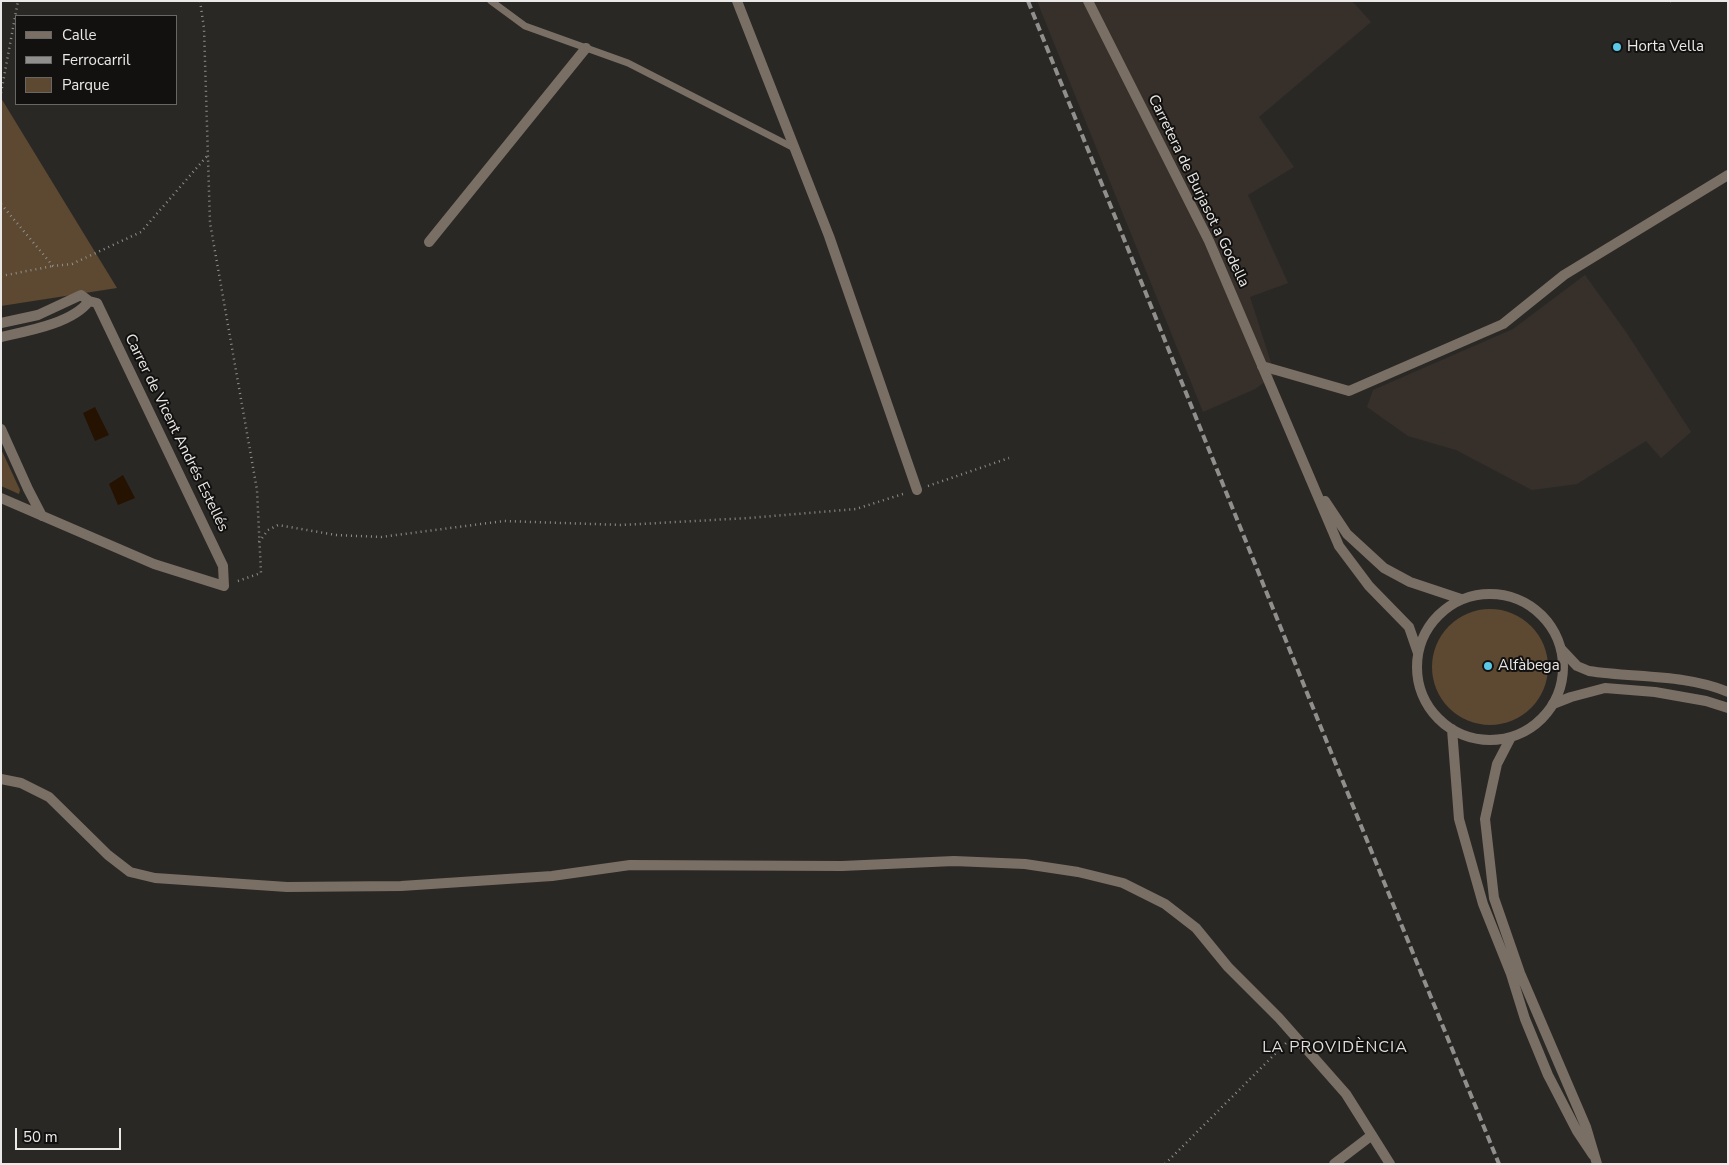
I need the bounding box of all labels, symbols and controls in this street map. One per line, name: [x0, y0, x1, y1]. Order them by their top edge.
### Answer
legend: [15, 15, 178, 105]
text: Calle: [62, 25, 97, 45]
place label: Horta Vella: [1627, 38, 1704, 56]
marker: Horta Vella: [1611, 41, 1623, 53]
text: Ferrocarril: [62, 50, 130, 70]
text: Parque: [62, 75, 110, 95]
street label: Carretera de Burjasot a Godella: [1143, 92, 1253, 290]
street label: Carrer de Vicent Andrés Estellés: [120, 331, 232, 535]
place label: Alfàbega: [1498, 657, 1560, 675]
marker: Alfàbega: [1482, 660, 1494, 672]
district label: LA PROVIDÈNCIA: [1260, 1038, 1410, 1058]
scale bar: [18, 1118, 124, 1150]
text: 50 m: [23, 1127, 58, 1147]

